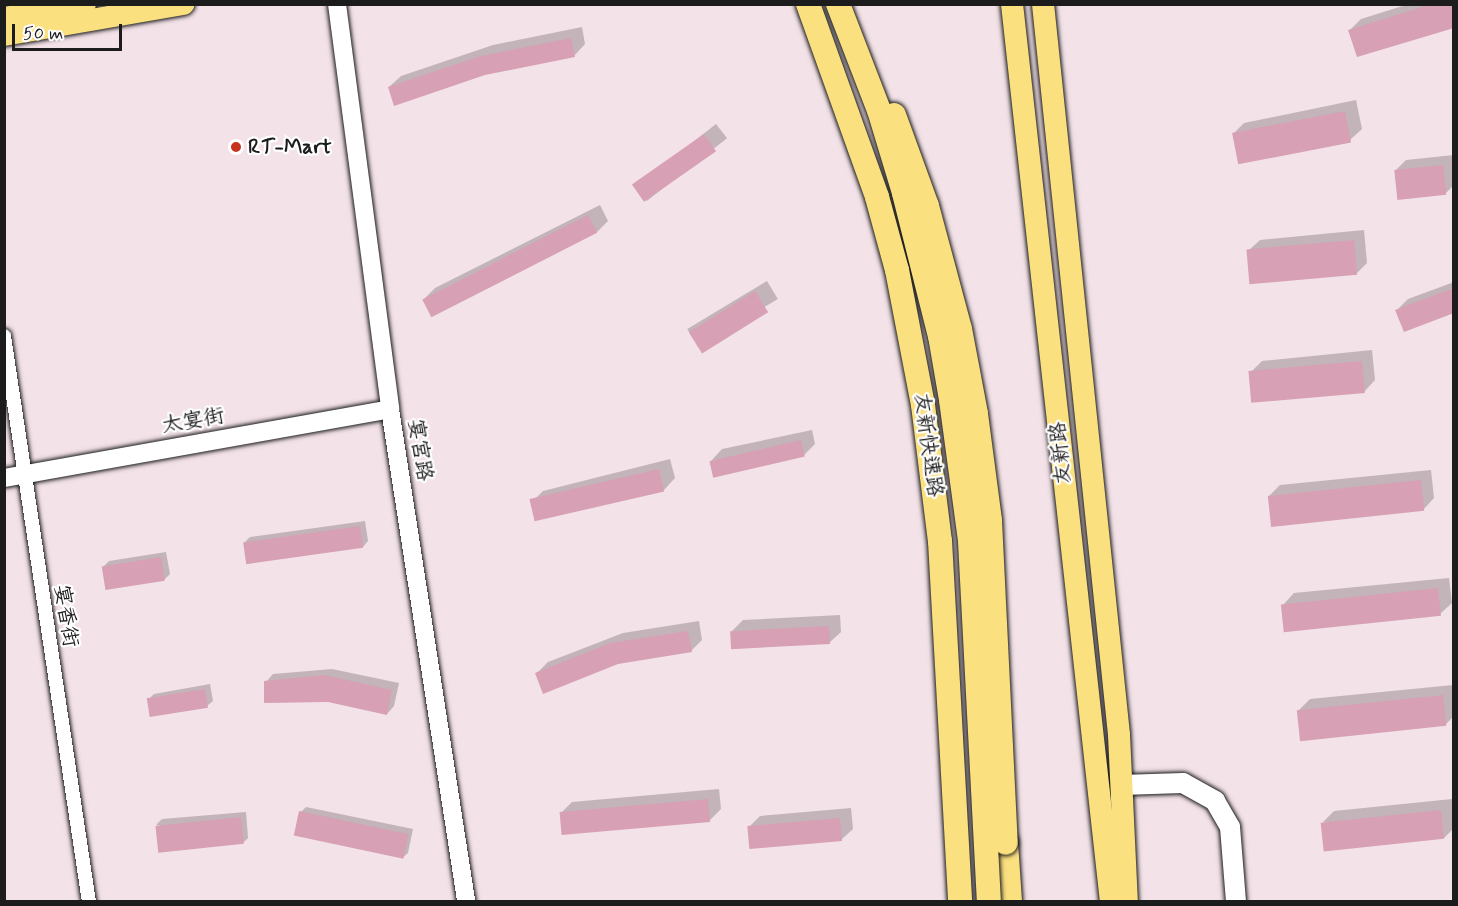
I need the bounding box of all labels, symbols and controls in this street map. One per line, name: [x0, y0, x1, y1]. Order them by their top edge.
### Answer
scale bar: [15, 12, 124, 50]
text: 50 m: [23, 22, 63, 46]
place label: RT-Mart: [248, 134, 332, 160]
marker: RT-Mart: [229, 140, 243, 154]
street label: 友新快速路: [908, 391, 948, 499]
street label: 太宴街: [160, 403, 226, 439]
street label: 宴宫路: [403, 417, 437, 483]
street label: 友新路: [1045, 420, 1077, 486]
street label: 宴香街: [49, 583, 83, 649]

